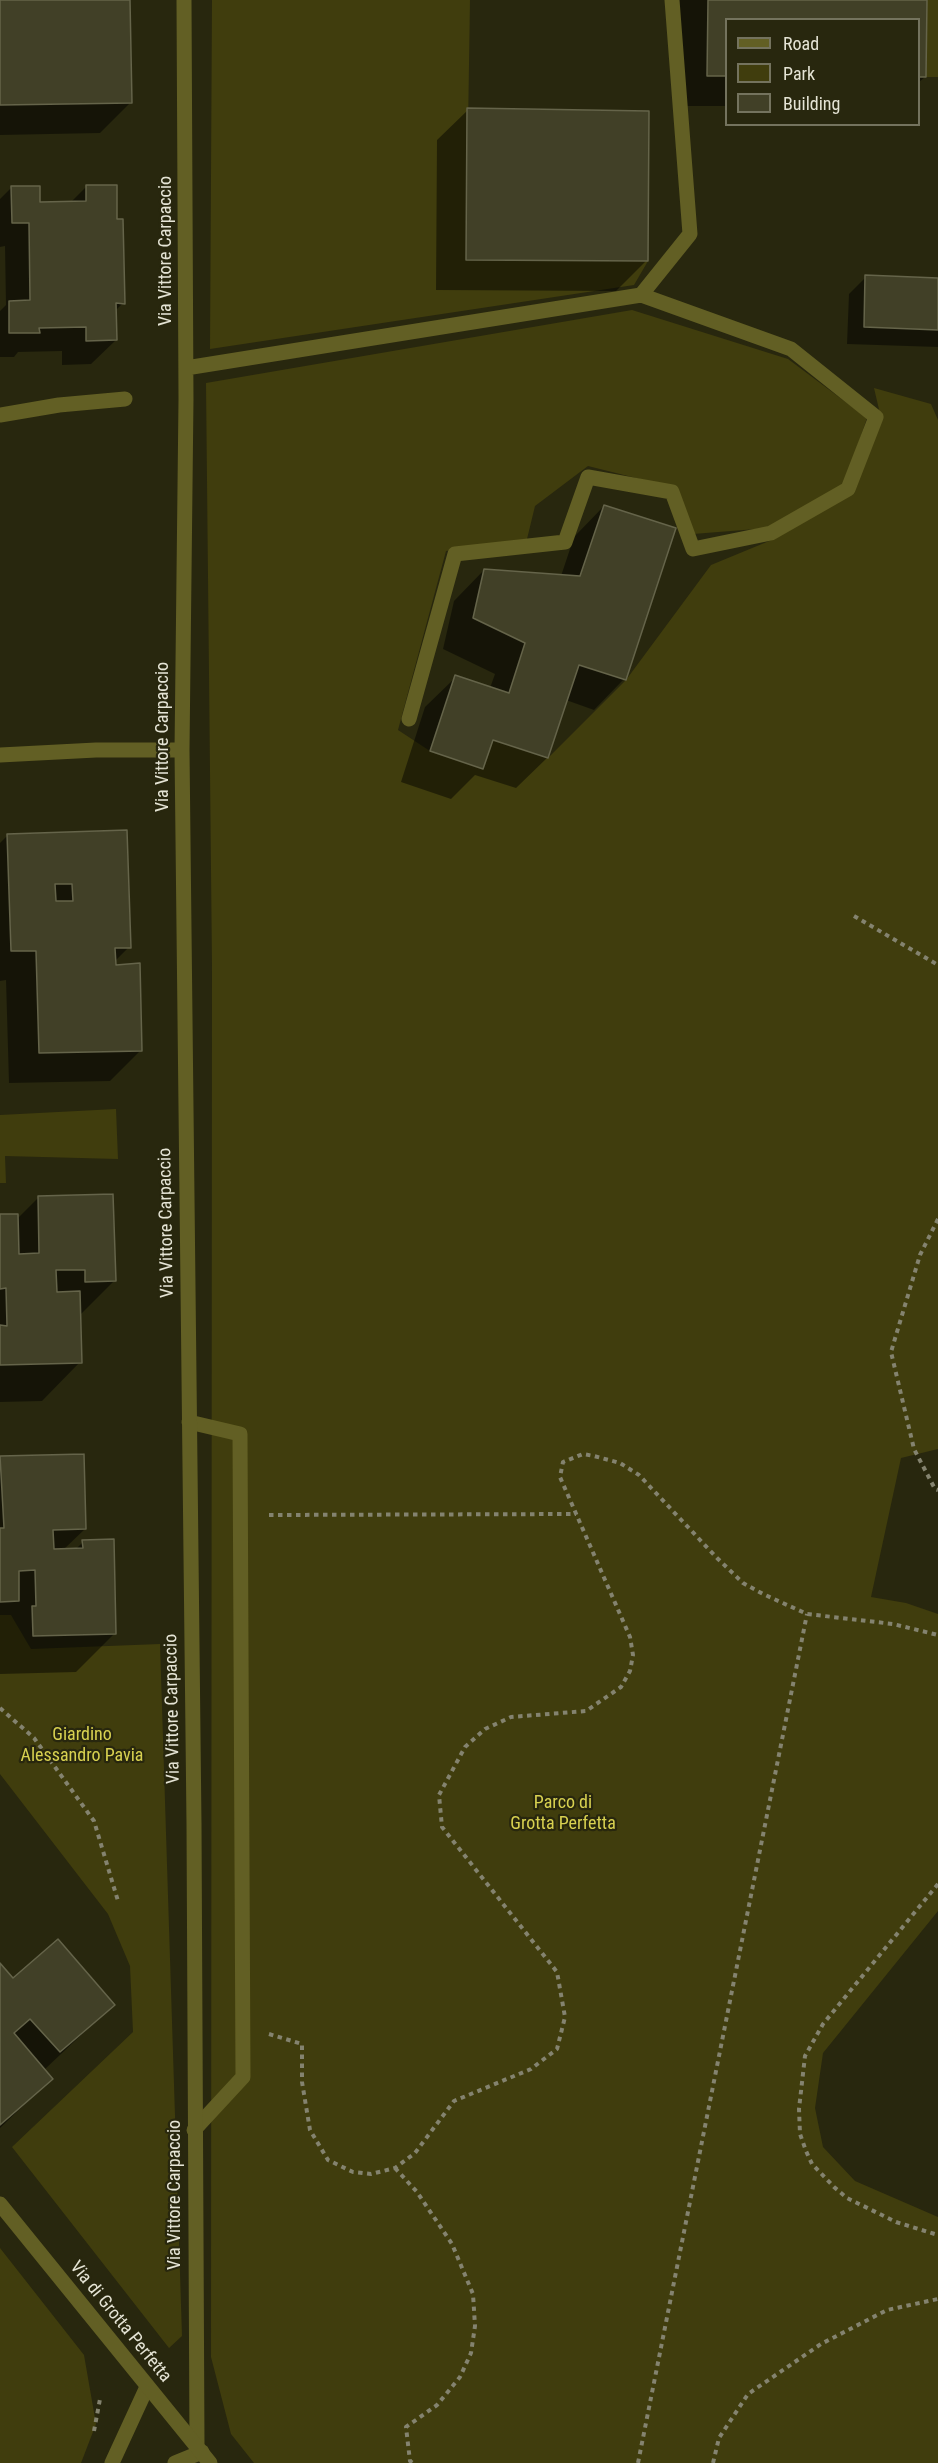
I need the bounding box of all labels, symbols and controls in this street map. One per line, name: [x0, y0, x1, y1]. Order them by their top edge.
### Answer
legend: [725, 18, 920, 126]
text: Road: [783, 33, 819, 54]
text: Park: [783, 63, 815, 84]
text: Building: [783, 93, 840, 114]
street label: Via Vittore Carpaccio: [155, 176, 177, 326]
street label: Via Vittore Carpaccio: [152, 662, 174, 812]
street label: Via Vittore Carpaccio: [155, 1148, 179, 1298]
street label: Via Vittore Carpaccio: [161, 1634, 185, 1784]
park label: Giardino Alessandro Pavia: [21, 1724, 143, 1766]
park label: Parco di Grotta Perfetta: [510, 1792, 616, 1834]
street label: Via Vittore Carpaccio: [164, 2120, 186, 2270]
street label: Via di Grotta Perfetta: [65, 2257, 175, 2387]

